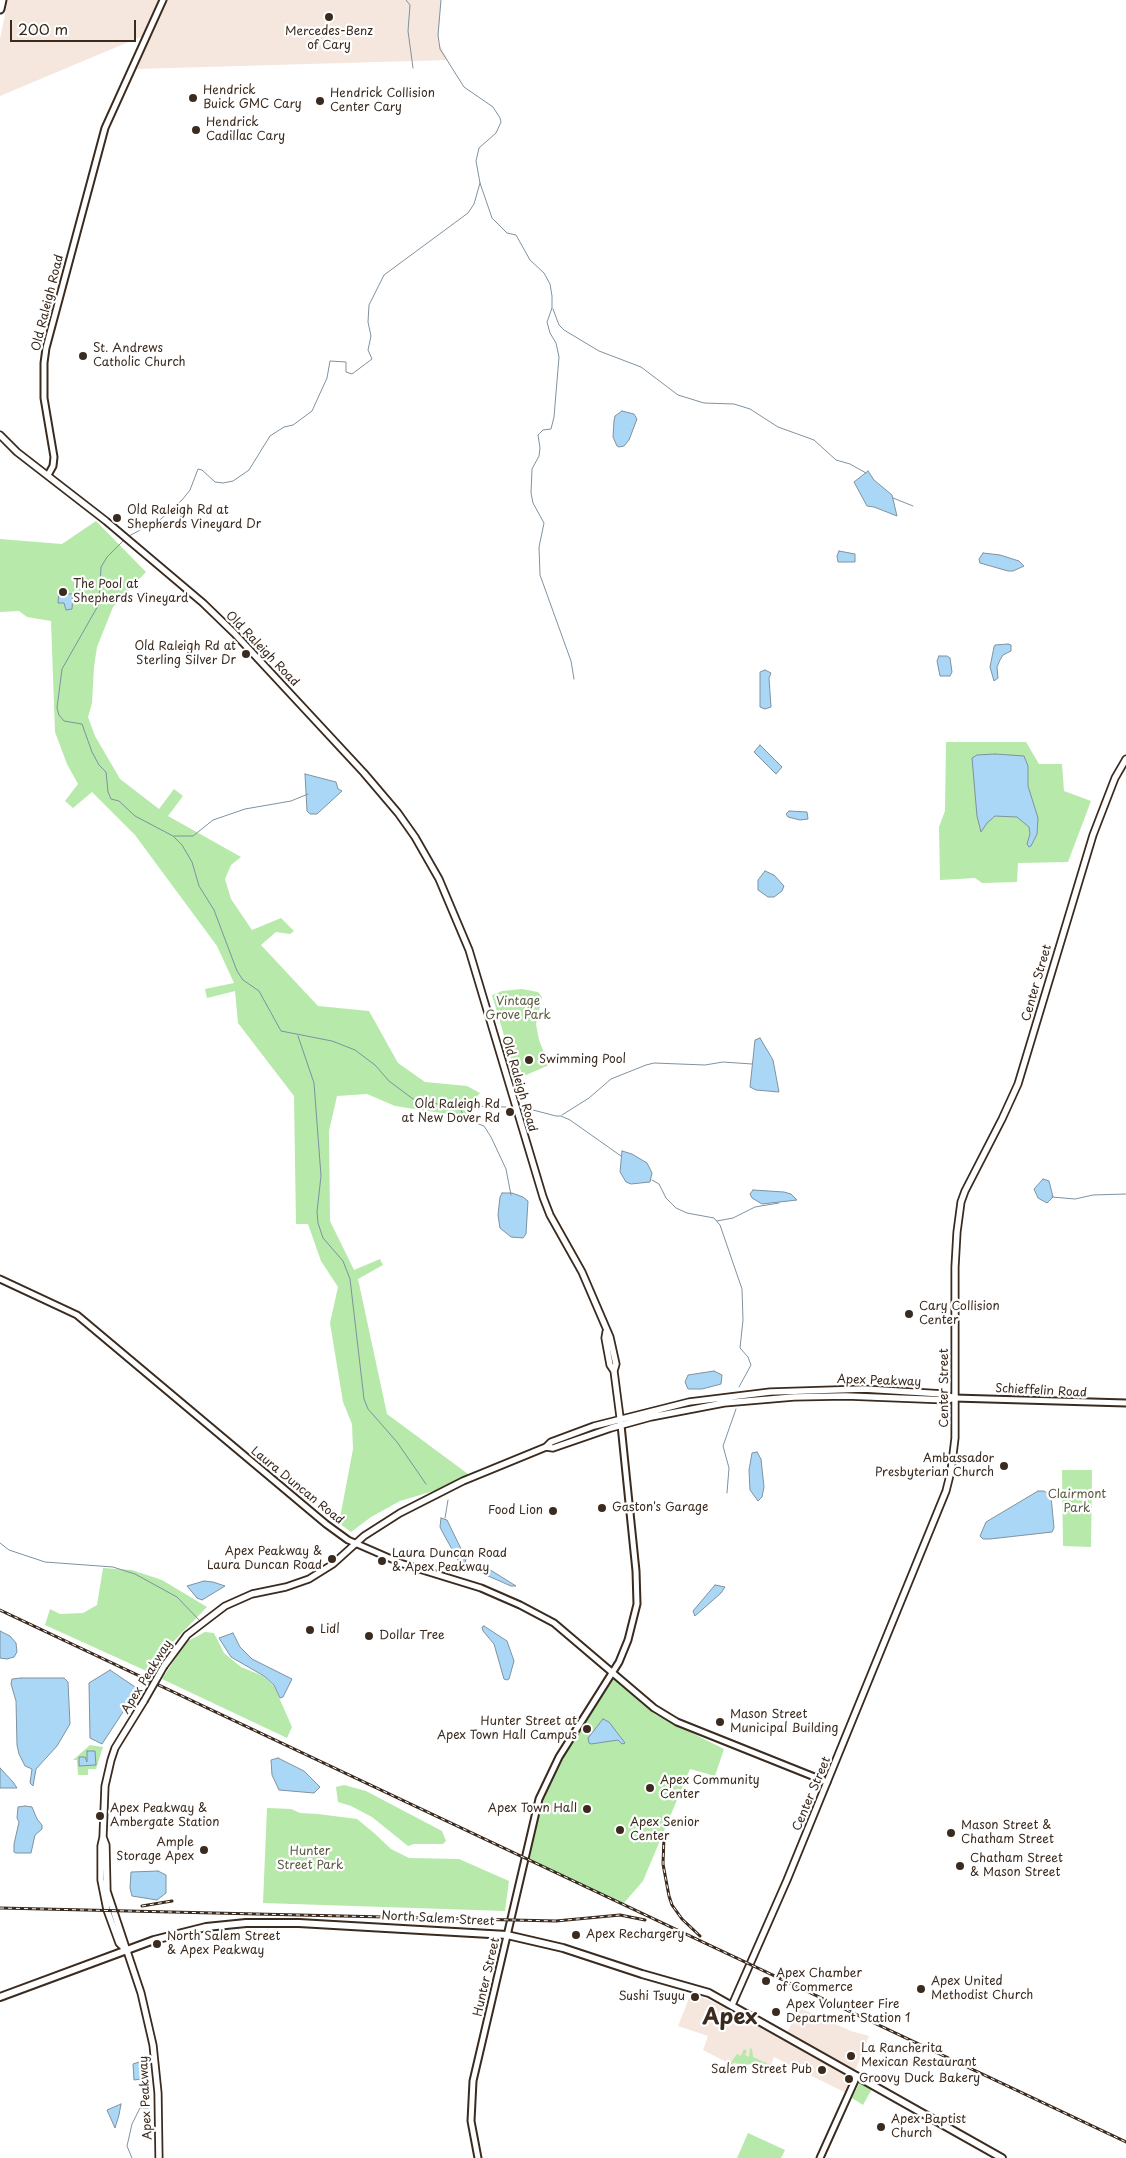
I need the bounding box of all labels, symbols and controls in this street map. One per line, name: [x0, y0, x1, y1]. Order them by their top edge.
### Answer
scale bar: [12, 10, 139, 42]
marker: Mercedes-Benz of Cary: [323, 11, 335, 23]
text: 200 m: [18, 17, 68, 40]
place label: Mercedes-Benz of Cary: [285, 25, 373, 53]
place label: Hendrick Buick GMC Cary: [203, 84, 302, 112]
place label: Hendrick Collision Center Cary: [330, 87, 435, 115]
marker: Hendrick Buick GMC Cary: [187, 92, 199, 104]
marker: Hendrick Collision Center Cary: [314, 95, 326, 107]
place label: Hendrick Cadillac Cary: [206, 116, 285, 144]
marker: Hendrick Cadillac Cary: [190, 124, 202, 136]
street label: Old Raleigh Road: [29, 253, 67, 353]
place label: St. Andrews Catholic Church: [93, 342, 186, 370]
marker: St. Andrews Catholic Church: [77, 350, 89, 362]
place label: Old Raleigh Rd at Shepherds Vineyard Dr: [127, 504, 261, 532]
marker: Old Raleigh Rd at Shepherds Vineyard Dr: [111, 512, 123, 524]
place label: The Pool at Shepherds Vineyard: [73, 578, 188, 606]
marker: The Pool at Shepherds Vineyard: [57, 586, 69, 598]
street label: Old Raleigh Road: [222, 608, 302, 690]
place label: Old Raleigh Rd at Sterling Silver Dr: [134, 640, 236, 668]
marker: Old Raleigh Rd at Sterling Silver Dr: [240, 648, 252, 660]
street label: Center Street: [1019, 943, 1055, 1023]
park label: Vintage Grove Park: [485, 995, 551, 1023]
street label: Old Raleigh Road: [498, 1034, 540, 1134]
place label: Swimming Pool: [539, 1053, 626, 1067]
marker: Swimming Pool: [523, 1054, 535, 1066]
place label: Old Raleigh Rd at New Dover Rd: [402, 1098, 500, 1126]
marker: Old Raleigh Rd at New Dover Rd: [504, 1106, 516, 1118]
place label: Cary Collision Center: [919, 1300, 1000, 1328]
marker: Cary Collision Center: [903, 1308, 915, 1320]
street label: Center Street: [938, 1348, 952, 1428]
street label: Apex Peakway: [837, 1372, 921, 1390]
street label: Schieffelin Road: [995, 1381, 1087, 1401]
street label: Laura Duncan Road: [248, 1444, 346, 1528]
place label: Ambassador Presbyterian Church: [875, 1452, 994, 1480]
marker: Ambassador Presbyterian Church: [998, 1460, 1010, 1472]
park label: Clairmont Park: [1048, 1488, 1106, 1516]
place label: Gaston's Garage: [612, 1501, 708, 1515]
marker: Gaston's Garage: [596, 1502, 608, 1514]
place label: Food Lion: [488, 1504, 543, 1518]
marker: Food Lion: [547, 1505, 559, 1517]
place label: Apex Peakway & Laura Duncan Road: [207, 1545, 322, 1573]
place label: Laura Duncan Road & Apex Peakway: [392, 1547, 507, 1575]
marker: Apex Peakway & Laura Duncan Road: [326, 1553, 338, 1565]
marker: Laura Duncan Road & Apex Peakway: [376, 1555, 388, 1567]
place label: Lidl: [320, 1623, 340, 1637]
marker: Lidl: [304, 1624, 316, 1636]
place label: Dollar Tree: [379, 1629, 445, 1643]
marker: Dollar Tree: [363, 1630, 375, 1642]
street label: Apex Peakway: [119, 1637, 175, 1717]
place label: Mason Street Municipal Building: [730, 1708, 838, 1736]
place label: Hunter Street at Apex Town Hall Campus: [437, 1715, 577, 1743]
marker: Mason Street Municipal Building: [714, 1716, 726, 1728]
marker: Hunter Street at Apex Town Hall Campus: [581, 1723, 593, 1735]
street label: Center Street: [790, 1755, 834, 1833]
place label: Apex Community Center: [660, 1774, 760, 1802]
marker: Apex Community Center: [644, 1782, 656, 1794]
place label: Apex Peakway & Ambergate Station: [110, 1802, 219, 1830]
place label: Apex Town Hall: [488, 1802, 577, 1816]
marker: Apex Town Hall: [581, 1803, 593, 1815]
marker: Apex Peakway & Ambergate Station: [94, 1810, 106, 1822]
place label: Apex Senior Center: [630, 1816, 699, 1844]
place label: Mason Street & Chatham Street: [961, 1819, 1054, 1847]
marker: Apex Senior Center: [614, 1824, 626, 1836]
marker: Mason Street & Chatham Street: [945, 1827, 957, 1839]
place label: Ample Storage Apex: [116, 1836, 194, 1864]
marker: Ample Storage Apex: [198, 1844, 210, 1856]
park label: Hunter Street Park: [277, 1845, 343, 1873]
place label: Chatham Street & Mason Street: [970, 1852, 1063, 1880]
marker: Chatham Street & Mason Street: [954, 1860, 966, 1872]
street label: North Salem Street: [381, 1909, 495, 1929]
place label: Apex Rechargery: [586, 1928, 684, 1942]
marker: Apex Rechargery: [570, 1929, 582, 1941]
place label: North Salem Street & Apex Peakway: [167, 1930, 280, 1958]
street label: Hunter Street: [471, 1936, 503, 2018]
marker: North Salem Street & Apex Peakway: [151, 1938, 163, 1950]
place label: Apex Chamber of Commerce: [776, 1967, 862, 1995]
marker: Apex Chamber of Commerce: [760, 1975, 772, 1987]
place label: Apex United Methodist Church: [931, 1975, 1033, 2003]
marker: Apex United Methodist Church: [915, 1983, 927, 1995]
place label: Sushi Tsuyu: [618, 1990, 685, 2004]
marker: Sushi Tsuyu: [689, 1991, 701, 2003]
place label: Apex Volunteer Fire Department Station 1: [786, 1998, 910, 2026]
district label: Apex: [702, 2005, 758, 2031]
marker: Apex Volunteer Fire Department Station 1: [770, 2006, 782, 2018]
place label: La Rancherita Mexican Restaurant: [861, 2042, 976, 2070]
marker: La Rancherita Mexican Restaurant: [845, 2050, 857, 2062]
street label: Apex Peakway: [137, 2056, 155, 2140]
place label: Salem Street Pub: [711, 2063, 812, 2077]
marker: Salem Street Pub: [816, 2064, 828, 2076]
place label: Groovy Duck Bakery: [859, 2072, 980, 2086]
marker: Groovy Duck Bakery: [843, 2073, 855, 2085]
place label: Apex Baptist Church: [891, 2113, 966, 2141]
marker: Apex Baptist Church: [875, 2121, 887, 2133]

